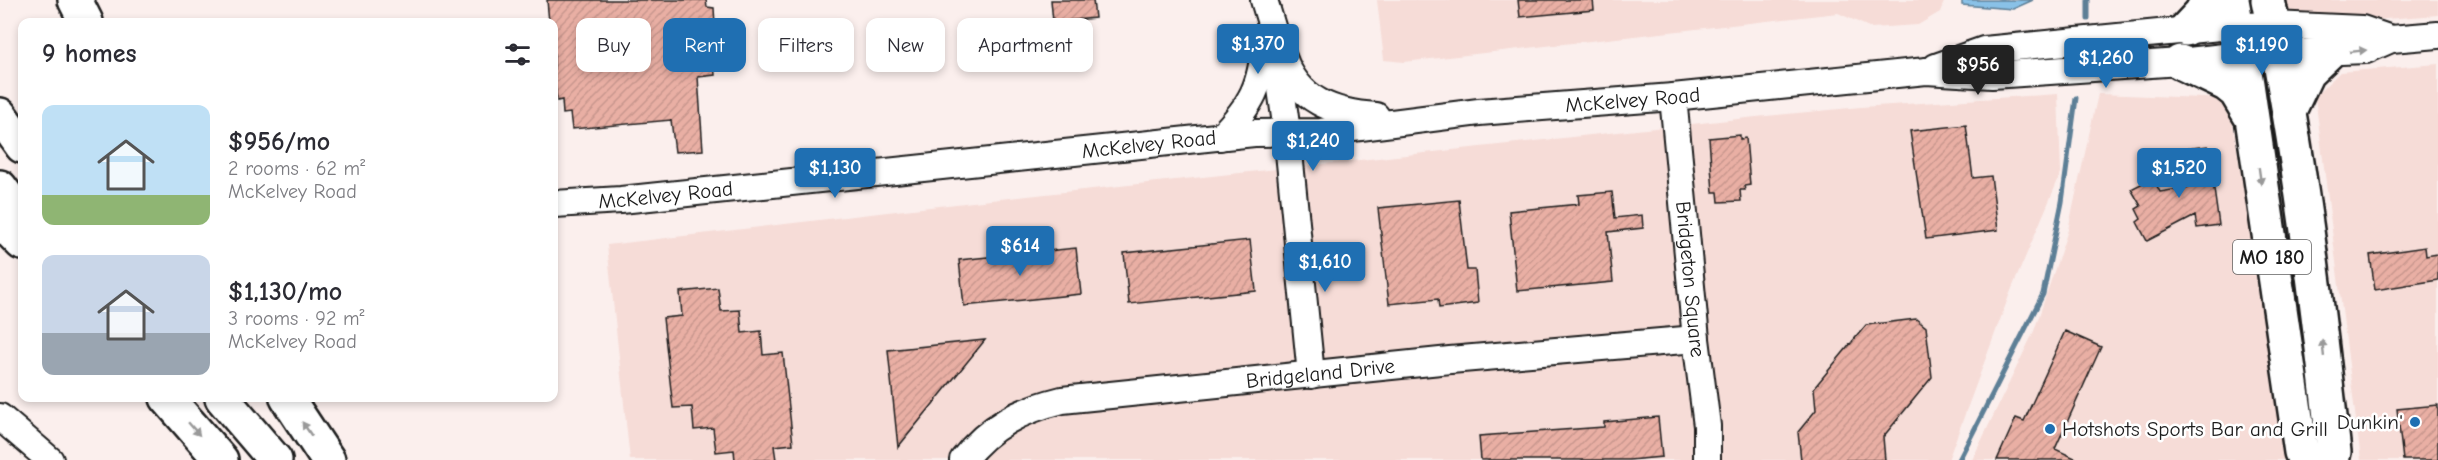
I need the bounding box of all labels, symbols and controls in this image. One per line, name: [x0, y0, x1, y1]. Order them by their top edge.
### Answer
chip: Buy: [576, 18, 651, 72]
chip: Rent: [663, 18, 746, 72]
chip: Filters: [758, 18, 854, 72]
chip: New: [866, 18, 945, 72]
chip: Apartment: [957, 18, 1093, 72]
pin: $1,370: [1209, 24, 1307, 75]
pin: $1,190: [2213, 25, 2311, 76]
text: $1,370: [1231, 32, 1285, 55]
text: $1,190: [2235, 33, 2289, 56]
icon: filters: [501, 38, 534, 71]
pin: $1,260: [2057, 38, 2155, 89]
text: 9 homes: [42, 39, 137, 69]
pin: $956: [1942, 45, 2014, 96]
text: $1,260: [2078, 46, 2134, 69]
one-way arrow: [2348, 46, 2367, 56]
text: $956: [1956, 53, 2000, 76]
street label: McKelvey Road: [1564, 82, 1701, 117]
pin: $1,240: [1264, 121, 1362, 172]
street label: McKelvey Road: [1080, 125, 1217, 163]
text: $956/mo: [228, 127, 330, 157]
icon: home: [90, 129, 162, 201]
text: $1,240: [1286, 129, 1340, 152]
pin: $1,130: [786, 148, 884, 199]
pin: $1,520: [2130, 148, 2228, 199]
text: $1,130: [809, 156, 861, 179]
text: $1,520: [2151, 156, 2207, 179]
text: 2 rooms · 62 m²: [228, 157, 365, 180]
one-way arrow: [2256, 167, 2265, 186]
street label: McKelvey Road: [598, 176, 734, 213]
text: McKelvey Road: [228, 180, 357, 203]
street label: Bridgeton Square: [1671, 200, 1710, 359]
pin: $614: [984, 226, 1056, 277]
text: $614: [1000, 234, 1040, 257]
road number: MO 180: [2233, 240, 2311, 274]
pin: $1,610: [1276, 242, 1374, 293]
text: $1,610: [1298, 250, 1352, 273]
text: $1,130/mo: [228, 277, 342, 307]
icon: home: [90, 279, 162, 351]
text: 3 rooms · 92 m²: [228, 307, 365, 330]
text: McKelvey Road: [228, 330, 357, 353]
one-way arrow: [2318, 338, 2327, 357]
street label: Bridgeland Drive: [1245, 354, 1396, 393]
place label: Dunkin': [2337, 410, 2403, 434]
marker: Dunkin': [2408, 415, 2422, 429]
place label: Hotshots Sports Bar and Grill: [2062, 417, 2328, 441]
one-way arrow: [187, 421, 200, 436]
one-way arrow: [302, 421, 313, 437]
marker: Hotshots Sports Bar and Grill: [2043, 422, 2057, 436]

